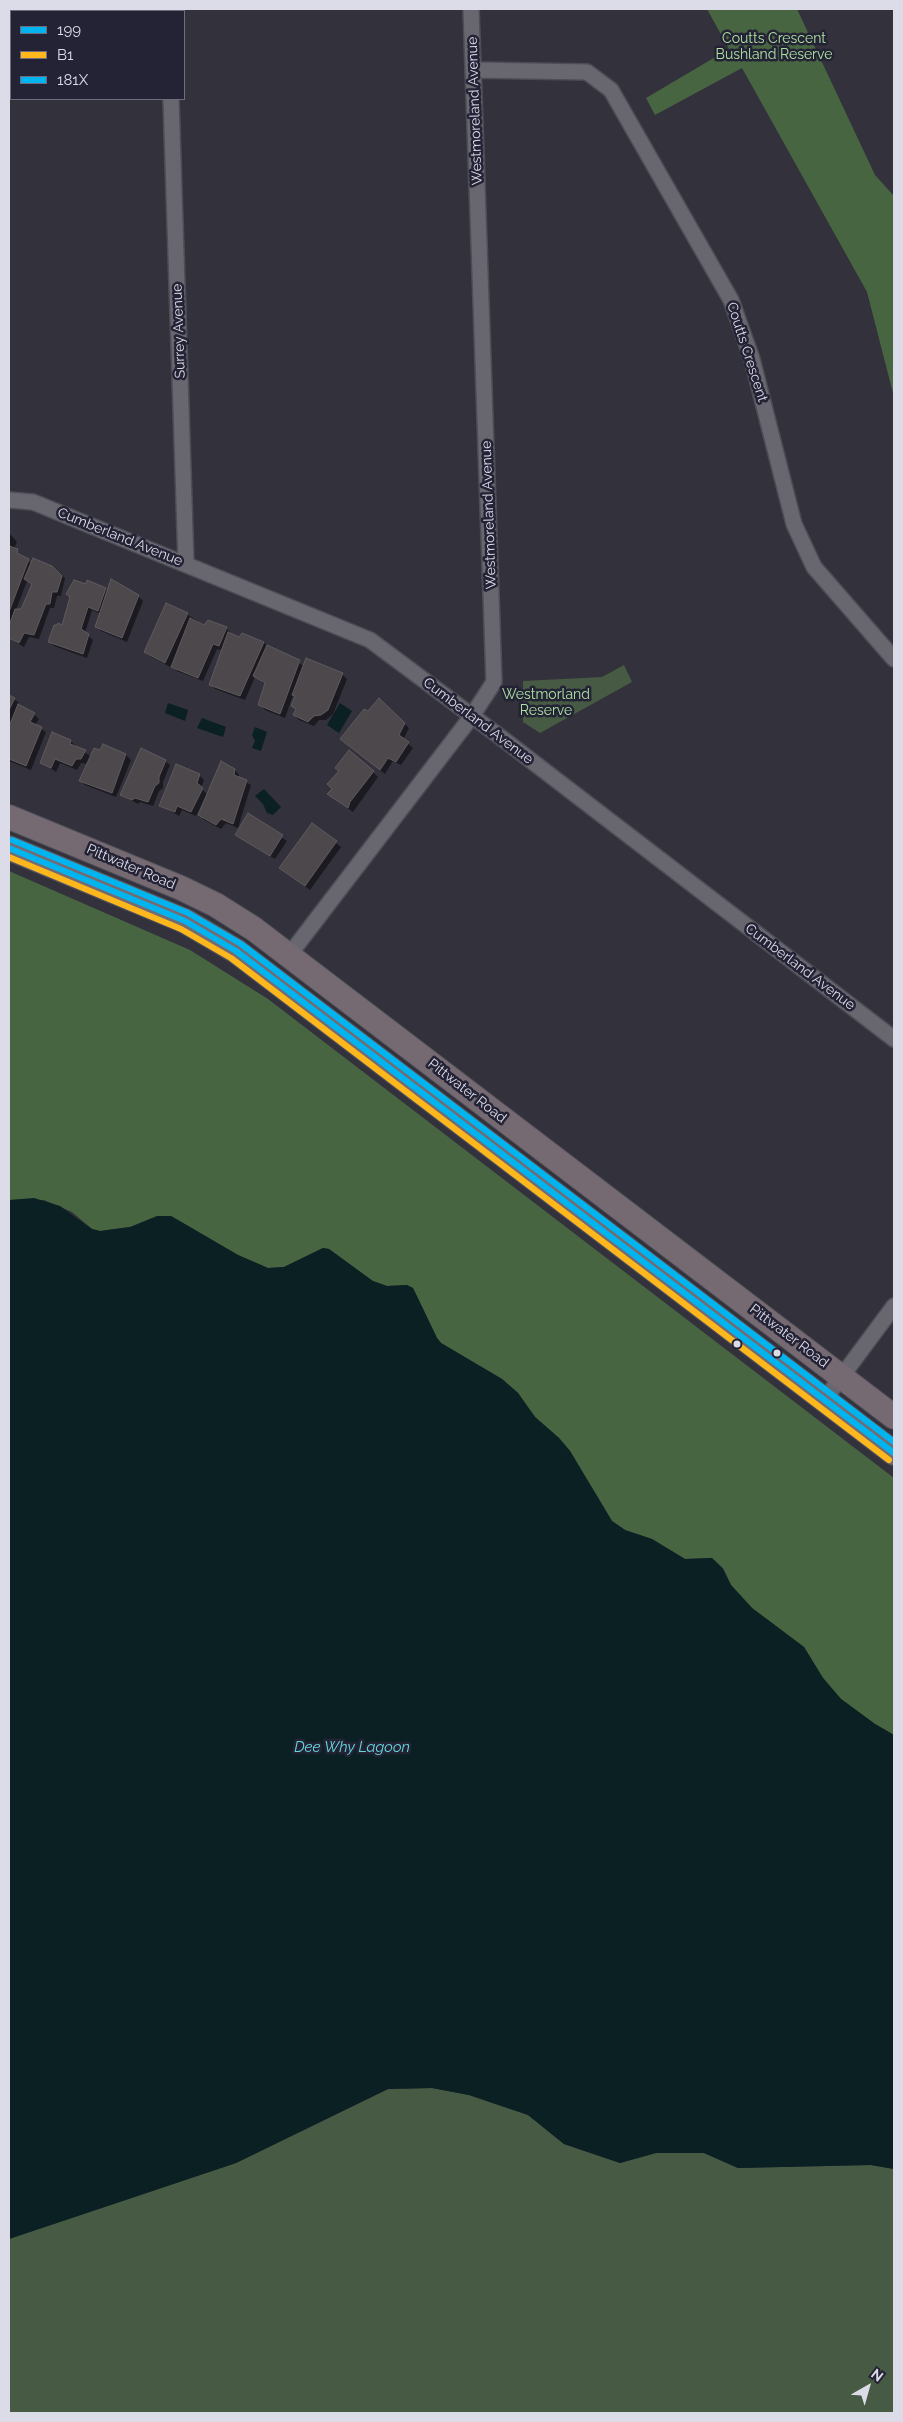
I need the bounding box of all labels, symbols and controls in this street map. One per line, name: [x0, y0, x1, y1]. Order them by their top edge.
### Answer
legend: [10, 10, 185, 100]
text: 199: [57, 21, 81, 39]
park label: Coutts Crescent Bushland Reserve: [716, 31, 832, 64]
street label: Westmoreland Avenue: [464, 37, 486, 185]
text: B1: [57, 46, 73, 64]
text: 181X: [57, 71, 88, 89]
street label: Surrey Avenue: [169, 283, 189, 379]
street label: Coutts Crescent: [723, 300, 771, 404]
street label: Westmoreland Avenue: [478, 441, 500, 589]
street label: Cumberland Avenue: [55, 504, 185, 570]
street label: Cumberland Avenue: [420, 674, 536, 768]
park label: Westmorland Reserve: [502, 687, 590, 720]
street label: Pittwater Road: [84, 841, 178, 893]
street label: Cumberland Avenue: [742, 920, 858, 1014]
street label: Pittwater Road: [424, 1055, 510, 1127]
street label: Pittwater Road: [746, 1301, 832, 1371]
unlabelled marker: [732, 1339, 742, 1349]
unlabelled marker: [772, 1348, 782, 1358]
water label: Dee Why Lagoon: [294, 1738, 410, 1756]
north arrow: [843, 2362, 893, 2412]
text: N: [868, 2366, 886, 2385]

